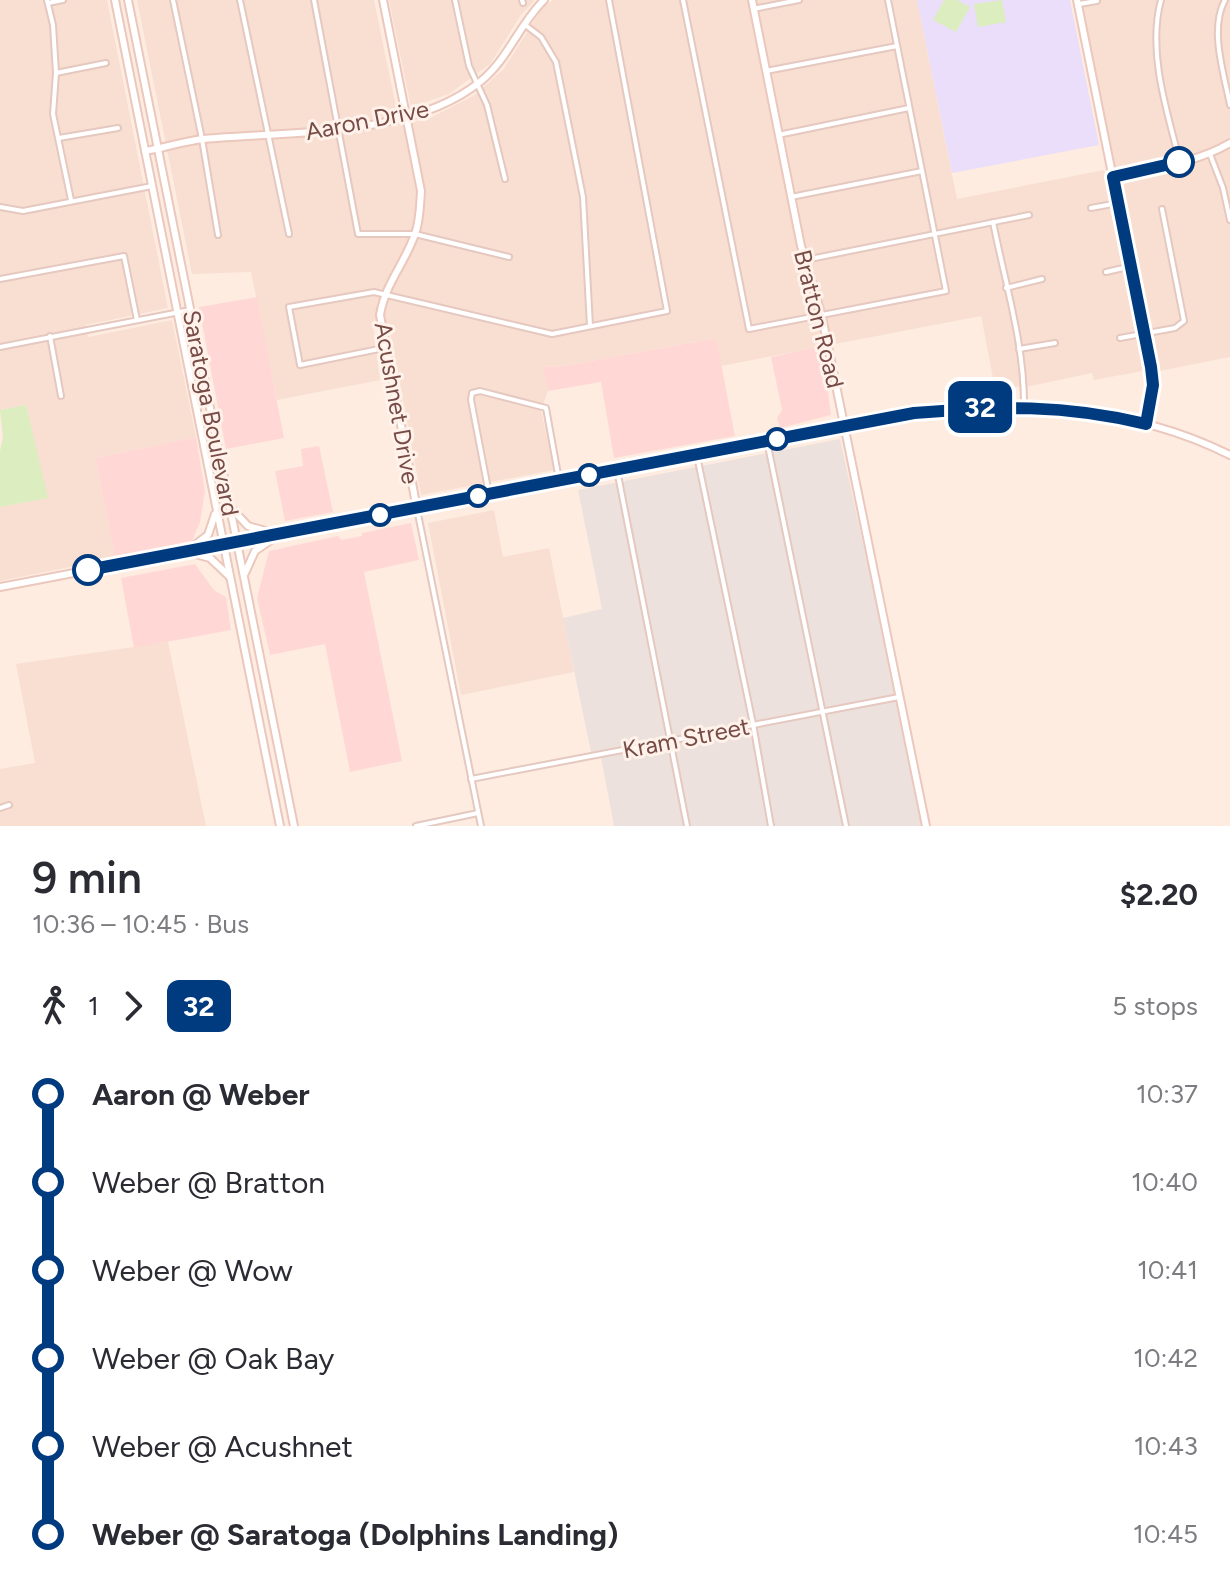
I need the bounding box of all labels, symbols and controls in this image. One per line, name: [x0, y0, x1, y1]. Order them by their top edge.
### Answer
street label: Aaron Drive: [303, 94, 431, 146]
unlabelled marker: [1164, 147, 1194, 177]
street label: Bratton Road: [788, 247, 850, 391]
street label: Saratoga Boulevard: [177, 308, 245, 518]
street label: Acushnet Drive: [368, 320, 426, 486]
line badge: 32: [944, 381, 1016, 433]
text: 32: [964, 390, 996, 424]
unlabelled marker: [766, 428, 788, 450]
unlabelled marker: [578, 464, 600, 486]
unlabelled marker: [467, 485, 489, 507]
unlabelled marker: [369, 504, 391, 526]
unlabelled marker: [73, 555, 103, 585]
street label: Kram Street: [620, 712, 752, 764]
text: 9 min: [32, 851, 142, 904]
text: $2.20: [1120, 876, 1198, 913]
text: 10:36 – 10:45 · Bus: [32, 908, 249, 940]
icon: walk: [32, 984, 76, 1028]
icon: forward: [111, 984, 155, 1028]
text: 32: [183, 989, 215, 1023]
text: 1: [88, 990, 99, 1022]
text: 5 stops: [1112, 990, 1198, 1022]
text: Aaron @ Weber: [92, 1076, 310, 1113]
text: 10:37: [1136, 1078, 1198, 1110]
text: Weber @ Bratton: [92, 1164, 325, 1201]
text: 10:40: [1131, 1166, 1198, 1198]
text: Weber @ Wow: [92, 1252, 293, 1289]
text: 10:41: [1137, 1254, 1198, 1286]
text: Weber @ Oak Bay: [92, 1340, 334, 1377]
text: 10:42: [1133, 1342, 1198, 1374]
text: Weber @ Acushnet: [92, 1428, 353, 1465]
text: 10:43: [1134, 1430, 1198, 1462]
text: Weber @ Saratoga (Dolphins Landing): [92, 1516, 619, 1553]
text: 10:45: [1133, 1518, 1198, 1550]

